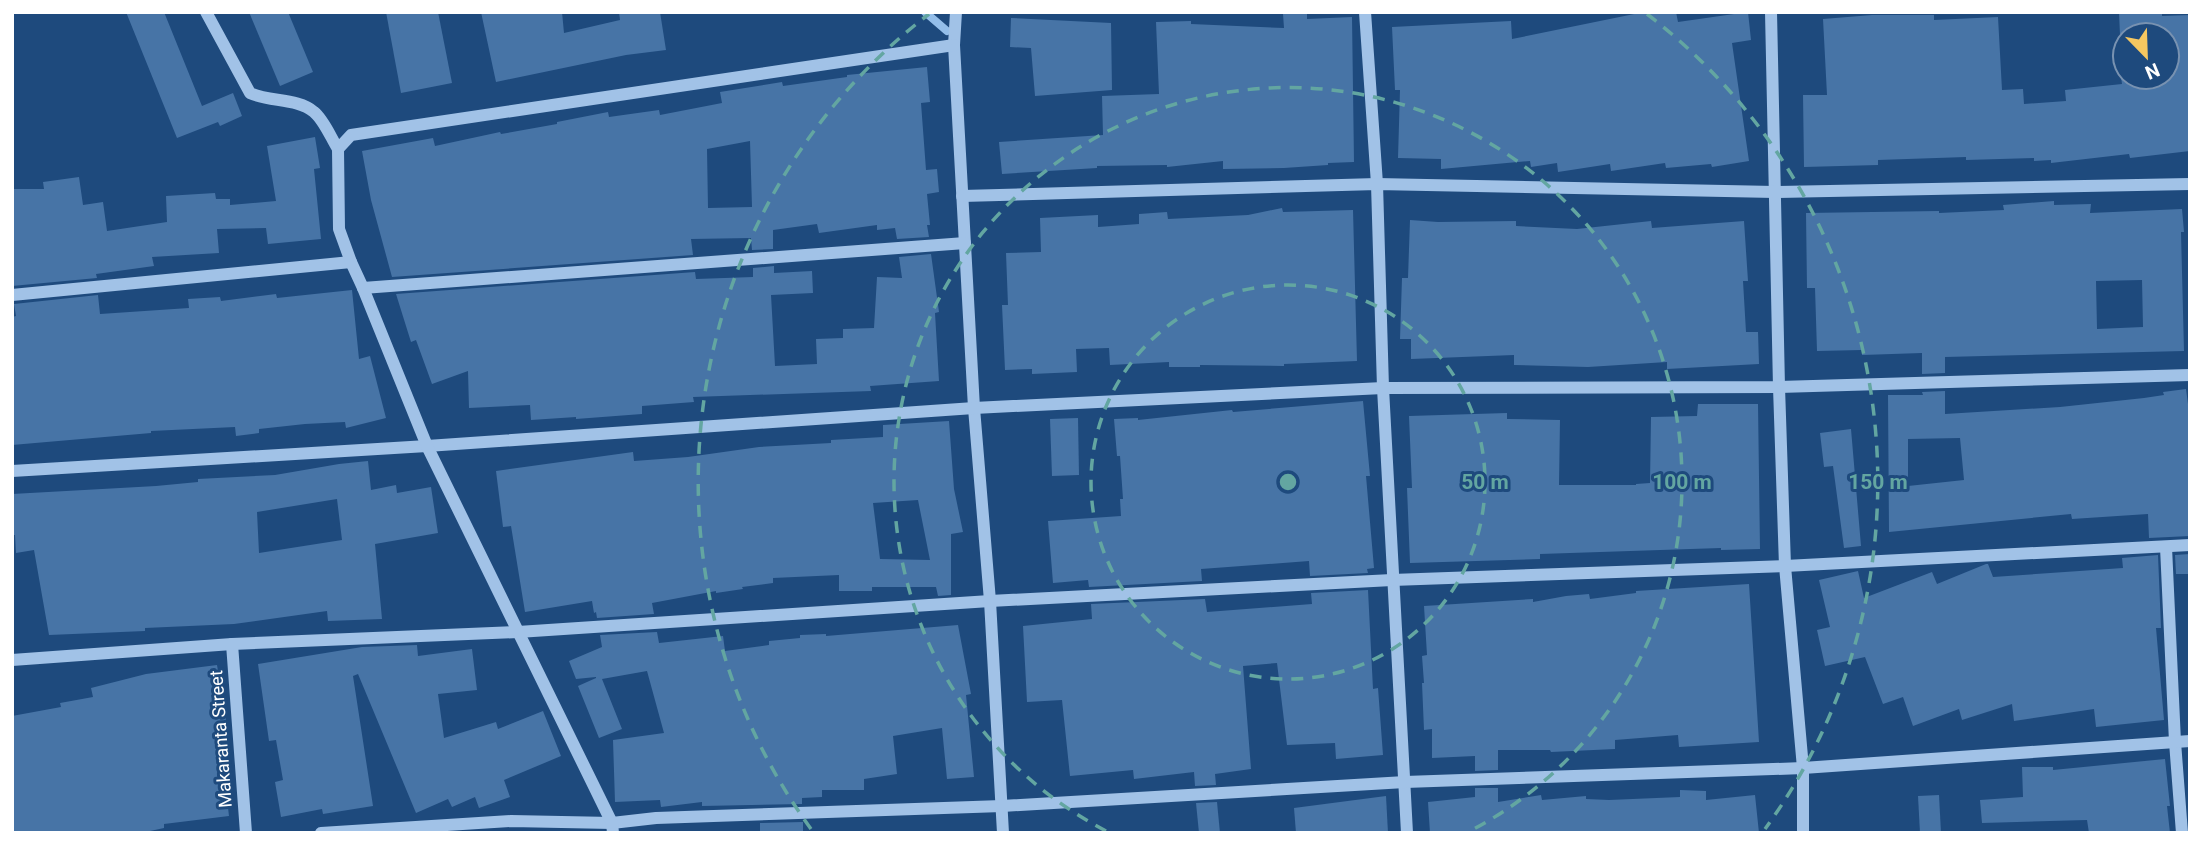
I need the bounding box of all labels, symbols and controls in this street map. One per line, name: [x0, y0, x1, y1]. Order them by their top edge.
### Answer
north arrow: [2111, 21, 2181, 91]
text: N: [2142, 58, 2163, 84]
centre of rings: [1276, 470, 1300, 494]
text: 50 m: [1461, 470, 1509, 494]
text: 100 m: [1652, 470, 1712, 494]
text: 150 m: [1848, 470, 1908, 494]
street label: Makaranta Street: [205, 670, 236, 808]

